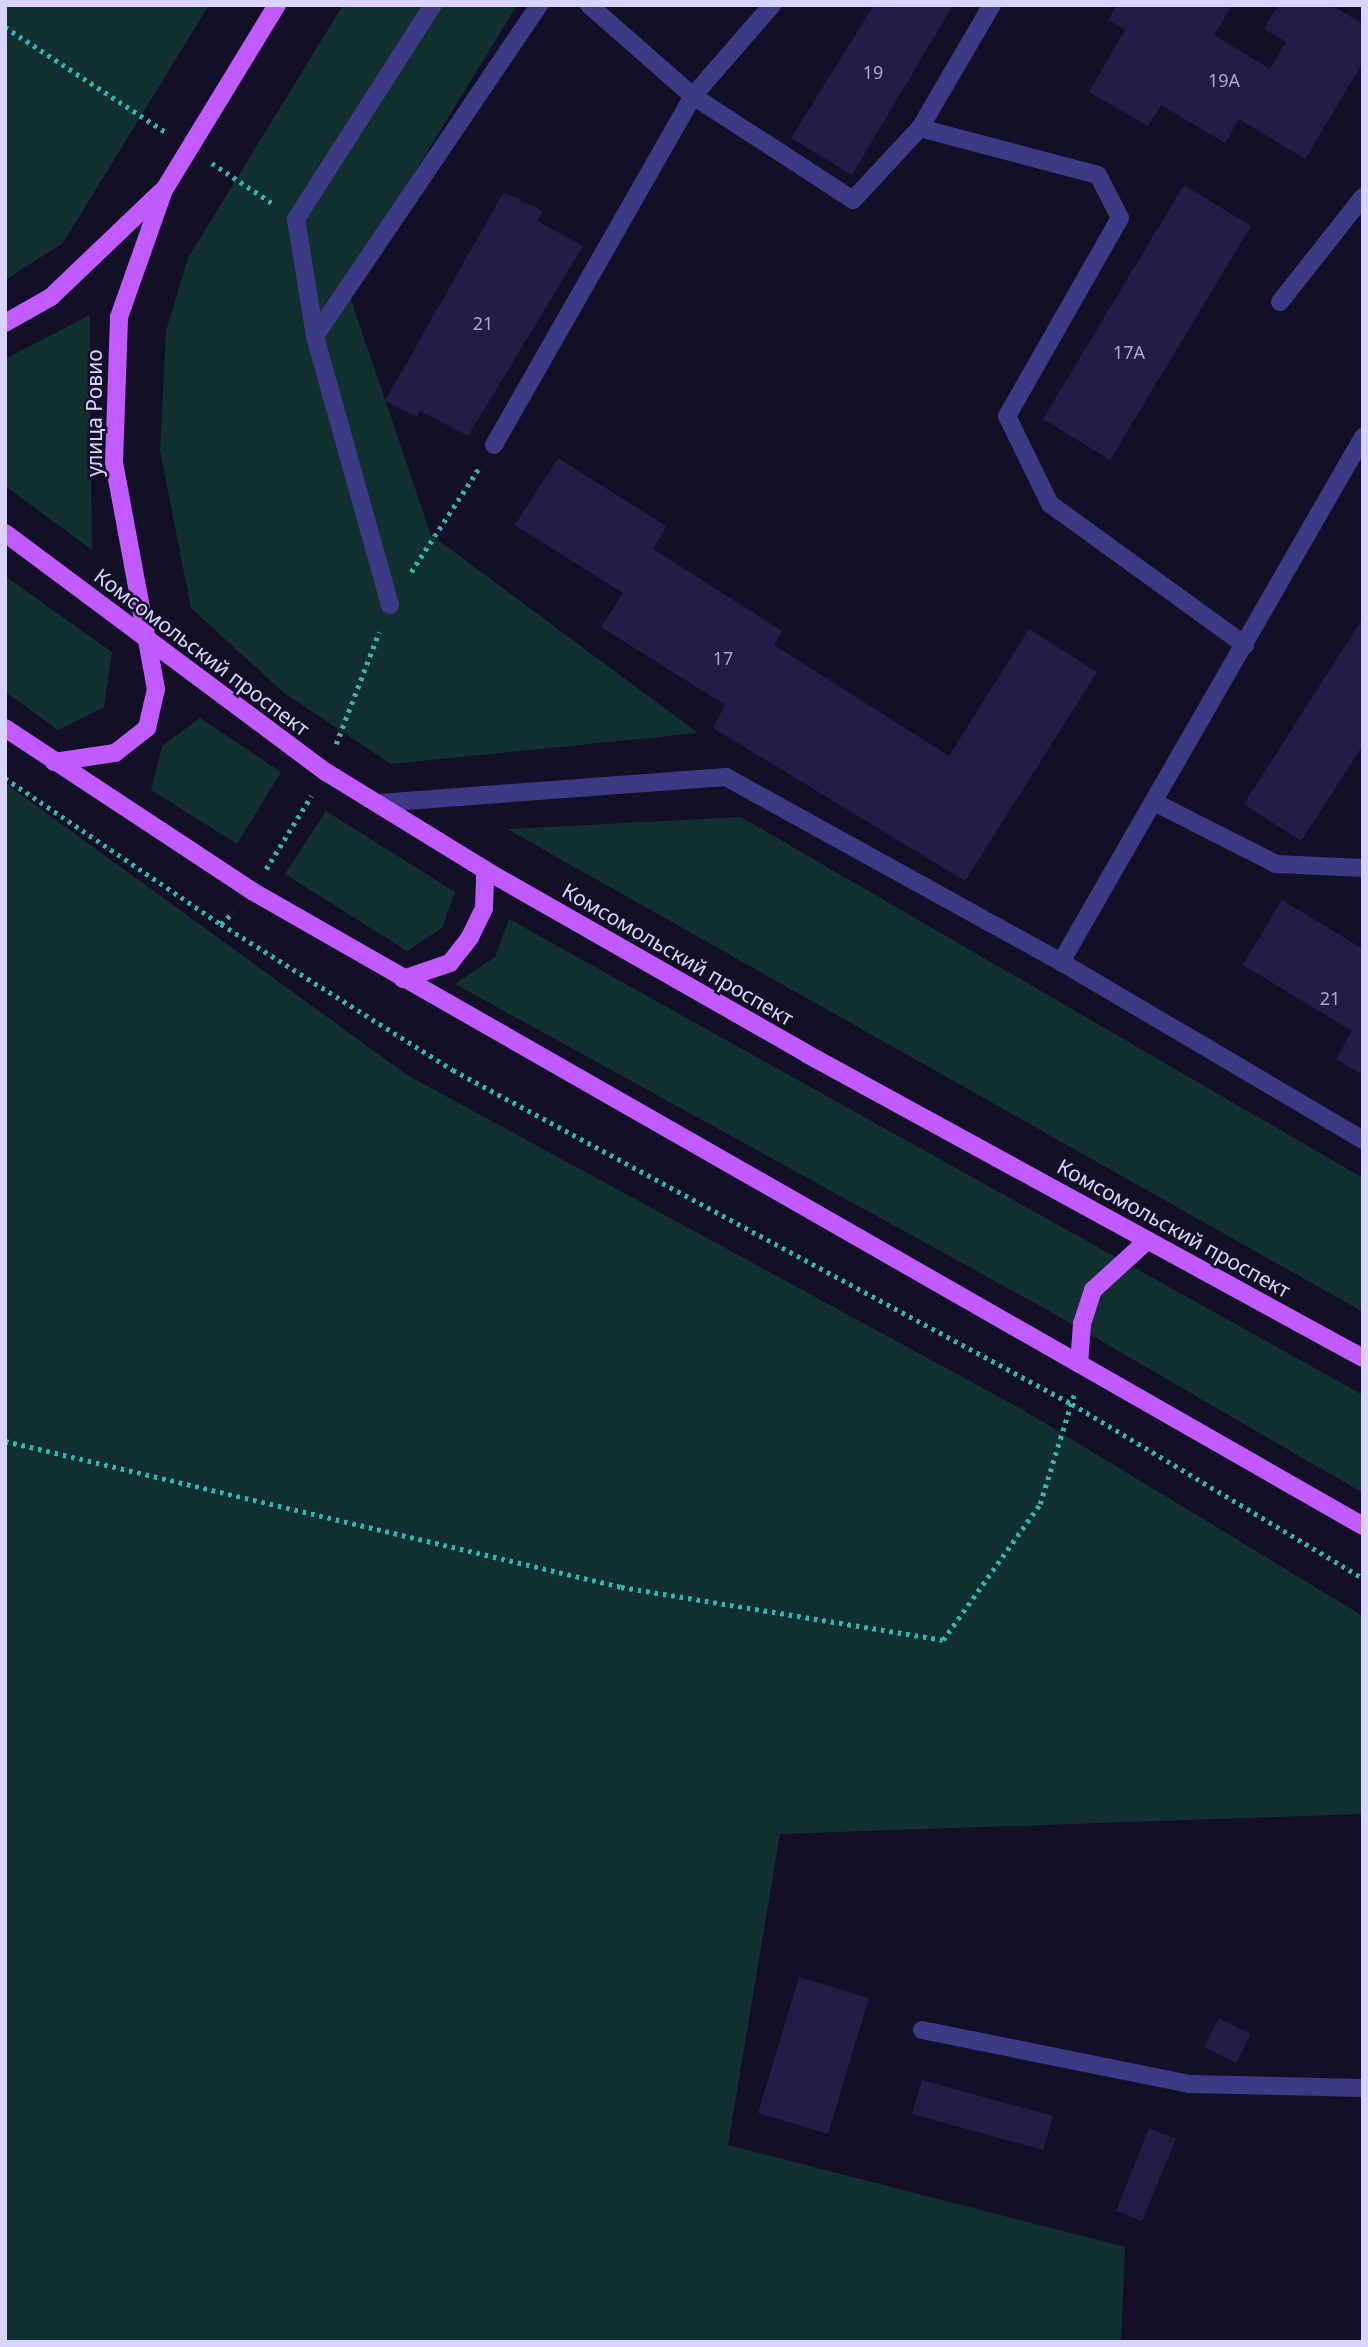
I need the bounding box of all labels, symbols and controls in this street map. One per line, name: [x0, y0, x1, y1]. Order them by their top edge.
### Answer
house number: 19: [863, 61, 883, 83]
house number: 19А: [1208, 69, 1240, 91]
house number: 21: [473, 312, 493, 334]
house number: 17А: [1113, 341, 1145, 363]
street label: улица Ровио: [81, 349, 107, 477]
street label: Комсомольский проспект: [89, 563, 315, 741]
house number: 17: [713, 647, 733, 669]
street label: Комсомольский проспект: [558, 877, 798, 1031]
house number: 21: [1320, 987, 1340, 1009]
street label: Комсомольский проспект: [1053, 1153, 1295, 1303]

